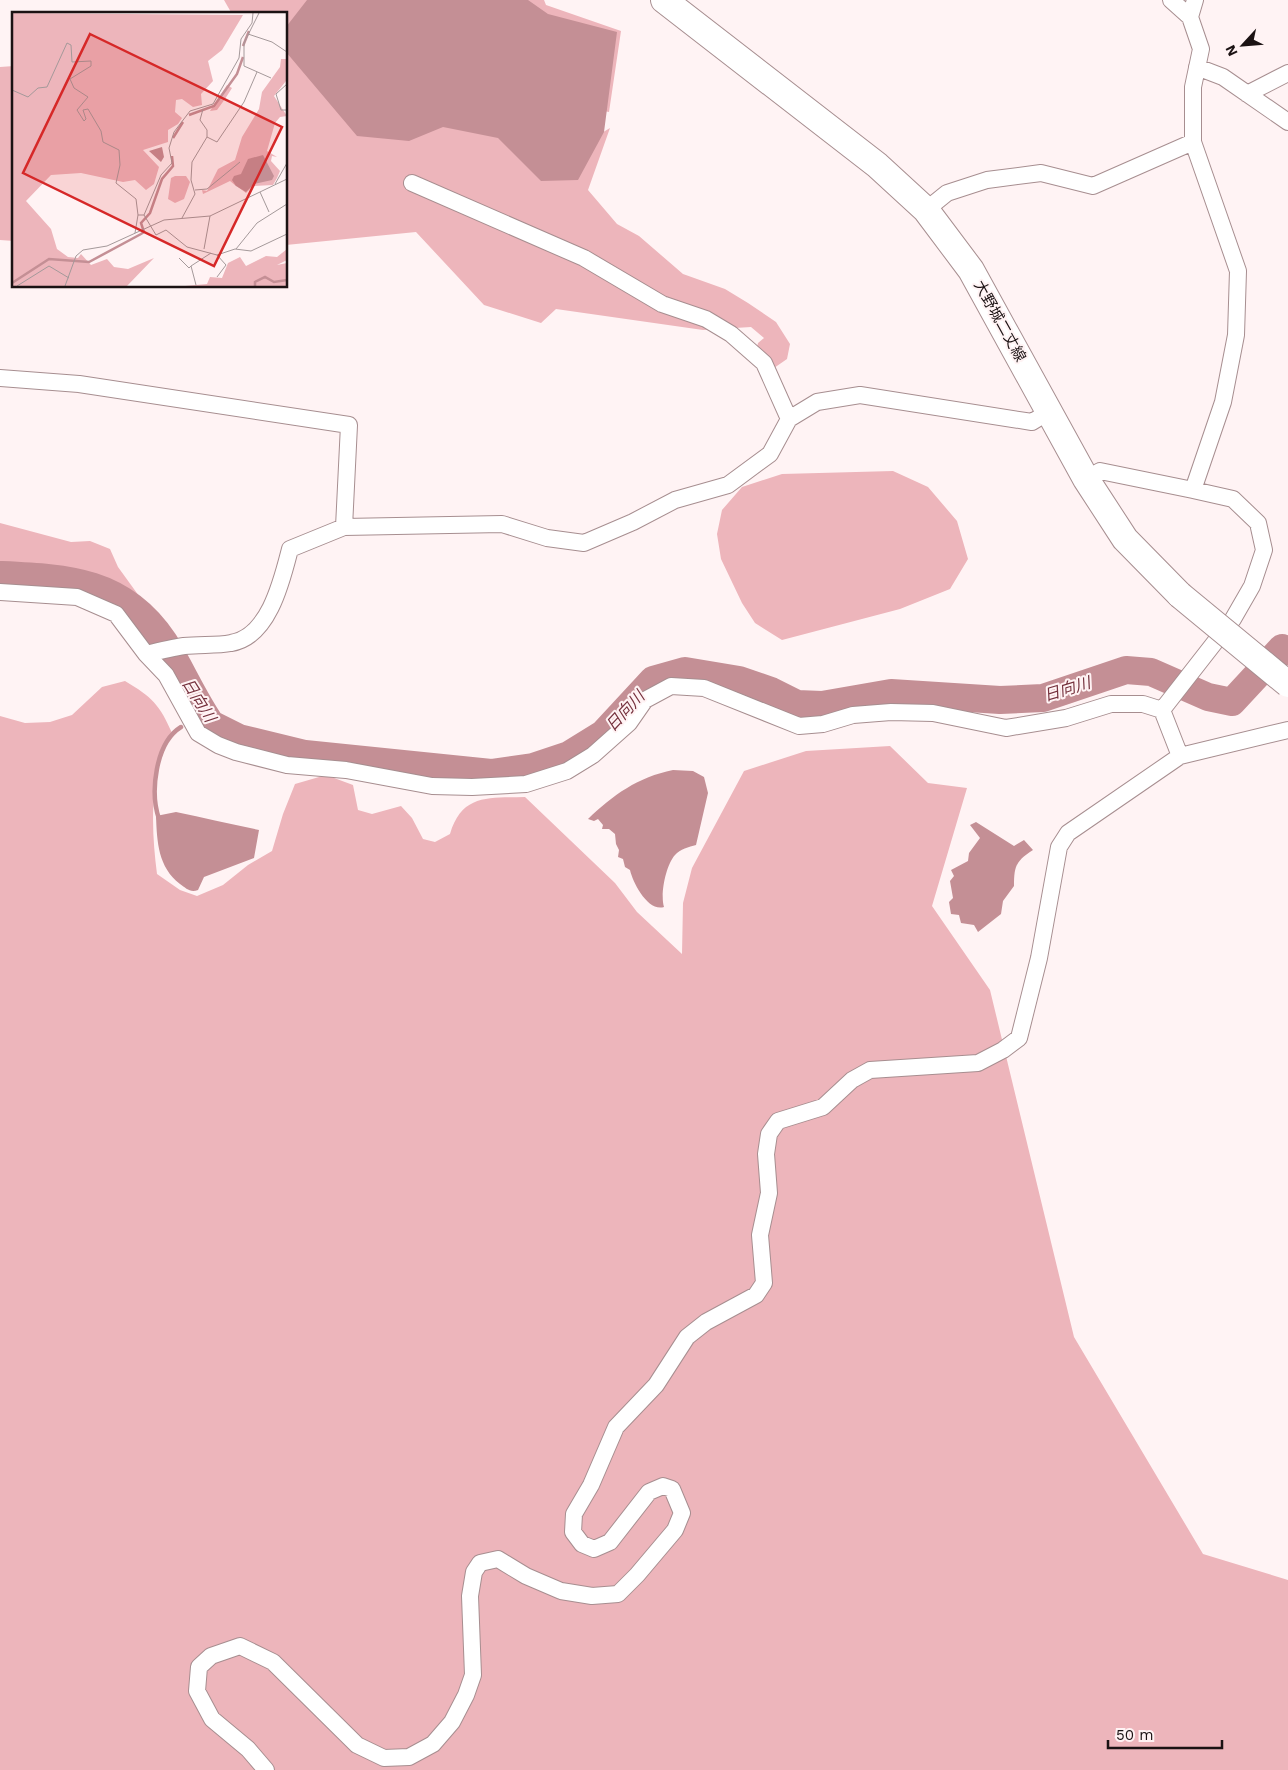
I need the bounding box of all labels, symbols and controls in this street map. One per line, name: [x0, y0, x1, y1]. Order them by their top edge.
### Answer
inset map: [12, 12, 288, 288]
north arrow: [1218, 20, 1268, 70]
text: N: [1222, 43, 1241, 59]
street label: 大野城二丈線: [970, 277, 1030, 365]
water label: 日向川: [1041, 672, 1095, 705]
water label: 日向川: [178, 675, 221, 727]
water label: 日向川: [602, 686, 650, 735]
scale bar: [1108, 1718, 1222, 1750]
text: 50 m: [1116, 1726, 1153, 1744]

